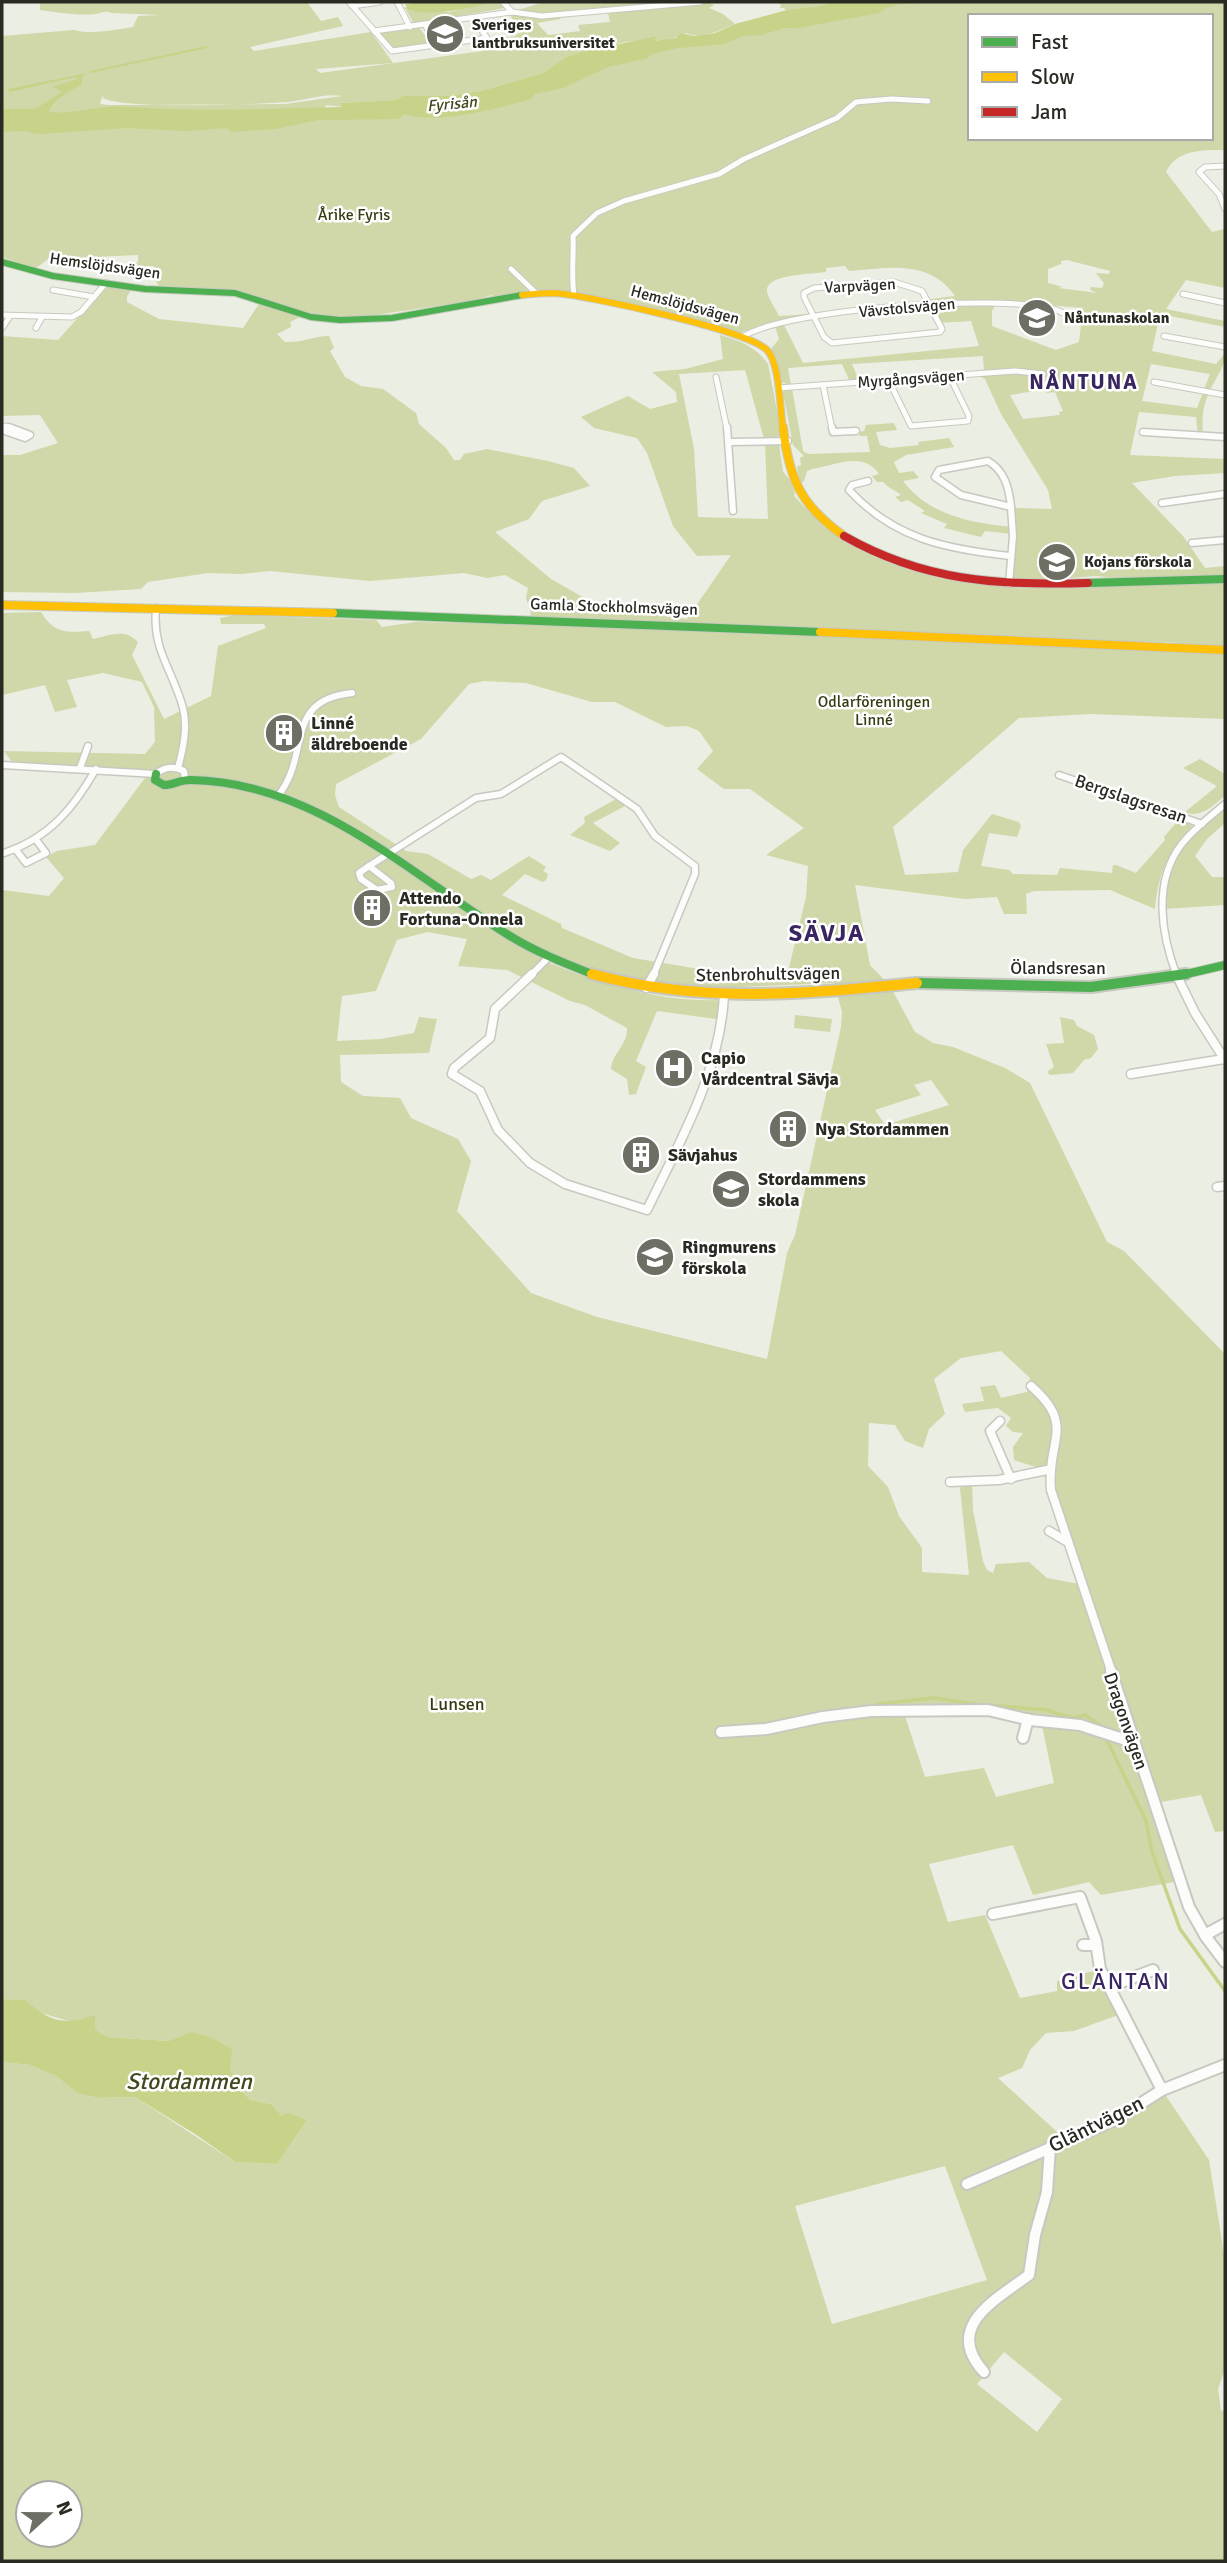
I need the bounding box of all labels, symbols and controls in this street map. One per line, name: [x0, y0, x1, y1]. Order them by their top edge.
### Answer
school or university icon: Sveriges lantbruksuniversitet: [424, 13, 466, 55]
legend: [968, 14, 1213, 140]
place label: Sveriges lantbruksuniversitet: [472, 15, 615, 53]
text: Fast: [1031, 29, 1068, 55]
text: Slow: [1031, 64, 1075, 90]
water label: Fyrisån: [426, 92, 479, 116]
text: Jam: [1031, 99, 1067, 125]
park label: Årike Fyris: [318, 205, 390, 225]
street label: Hemslöjdsvägen: [48, 248, 162, 284]
street label: Varpvägen: [824, 274, 896, 298]
street label: Hemslöjdsvägen: [628, 281, 742, 329]
street label: Vävstolsvägen: [858, 294, 956, 322]
school or university icon: Nåntunaskolan: [1016, 297, 1058, 339]
place label: Nåntunaskolan: [1064, 308, 1170, 328]
street label: Myrgångsvägen: [857, 365, 965, 393]
district label: NÅNTUNA: [1029, 369, 1139, 395]
school or university icon: Kojans förskola: [1036, 541, 1078, 583]
place label: Kojans förskola: [1084, 552, 1192, 572]
street label: Gamla Stockholmsvägen: [530, 594, 698, 620]
park label: Odlarföreningen Linné: [818, 692, 930, 730]
building icon: Linné äldreboende: [263, 712, 305, 754]
place label: Linné äldreboende: [311, 712, 408, 755]
street label: Bergslagsresan: [1072, 769, 1190, 829]
building icon: Attendo Fortuna-Onnela: [351, 887, 393, 929]
place label: Attendo Fortuna-Onnela: [399, 887, 523, 930]
district label: SÄVJA: [789, 918, 865, 948]
street label: Ölandsresan: [1010, 957, 1106, 979]
street label: Stenbrohultsvägen: [696, 962, 840, 986]
hospital icon: Capio Vårdcentral Sävja: [653, 1047, 695, 1089]
place label: Capio Vårdcentral Sävja: [701, 1047, 839, 1090]
building icon: Nya Stordammen: [767, 1108, 809, 1150]
place label: Nya Stordammen: [815, 1118, 949, 1140]
building icon: Sävjahus: [620, 1134, 662, 1176]
place label: Sävjahus: [668, 1144, 738, 1166]
school or university icon: Stordammens skola: [710, 1168, 752, 1210]
place label: Stordammens skola: [758, 1168, 866, 1211]
school or university icon: Ringmurens förskola: [634, 1236, 676, 1278]
place label: Ringmurens förskola: [681, 1236, 776, 1279]
street label: Dragonvägen: [1099, 1670, 1153, 1772]
park label: Lunsen: [429, 1693, 485, 1715]
district label: GLÄNTAN: [1061, 1967, 1171, 1996]
water label: Stordammen: [126, 2067, 253, 2096]
street label: Gläntvägen: [1044, 2090, 1148, 2158]
north arrow: [14, 2479, 84, 2549]
text: N: [50, 2498, 78, 2519]

